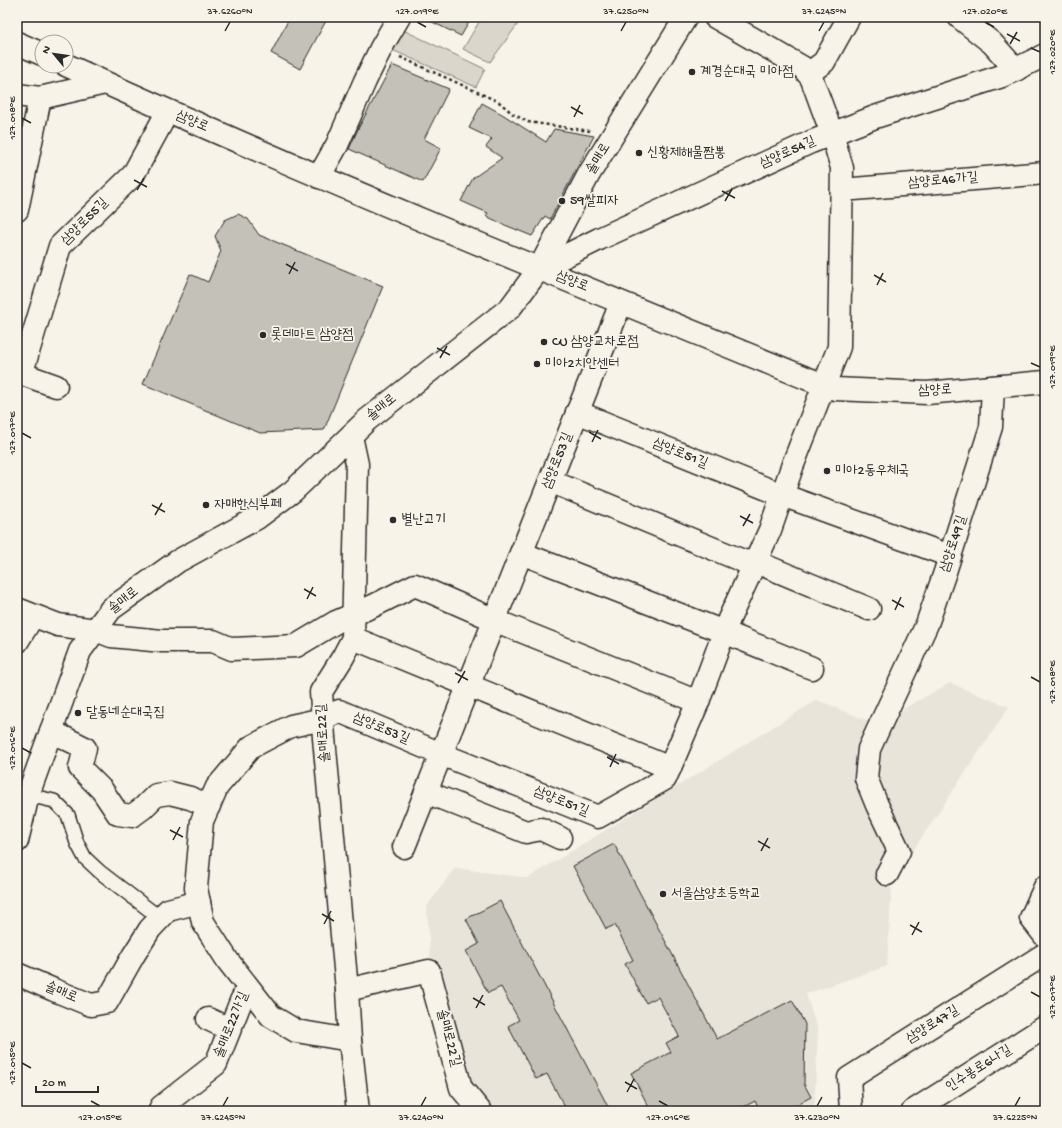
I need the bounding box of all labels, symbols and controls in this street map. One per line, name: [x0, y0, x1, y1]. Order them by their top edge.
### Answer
text: 37.6260°N: [206, 6, 253, 18]
text: 127.019°E: [395, 6, 439, 18]
text: 37.6250°N: [602, 6, 649, 18]
text: 37.6245°N: [801, 6, 847, 18]
text: 127.020°E: [962, 6, 1008, 18]
text: 127.020°E: [1047, 29, 1059, 75]
north arrow: [34, 34, 74, 74]
text: N: [40, 44, 54, 56]
place label: 계경순대국 미아점: [700, 64, 793, 81]
marker: 계경순대국 미아점: [687, 67, 697, 77]
text: 127.018°E: [7, 96, 19, 141]
street label: 삼양로: [173, 107, 211, 137]
street label: 삼양로54길: [758, 133, 819, 173]
street label: 솔매로: [582, 140, 615, 178]
place label: 신황제해물짬뽕: [647, 145, 726, 162]
marker: 신황제해물짬뽕: [634, 148, 644, 158]
street label: 삼양로46가길: [907, 169, 979, 193]
place label: 59쌀피자: [570, 193, 619, 210]
street label: 삼양로55길: [58, 194, 113, 249]
marker: 59쌀피자: [557, 196, 567, 206]
street label: 삼양로: [553, 268, 591, 296]
place label: 롯데마트 삼양점: [271, 327, 353, 344]
marker: 롯데마트 삼양점: [258, 330, 268, 340]
place label: CU 삼양교차로점: [552, 334, 639, 351]
marker: CU 삼양교차로점: [539, 337, 549, 347]
text: 127.019°E: [1047, 345, 1059, 389]
place label: 미아2치안센터: [545, 356, 619, 373]
marker: 미아2치안센터: [532, 359, 542, 369]
street label: 삼양로: [918, 382, 952, 400]
street label: 솔매로: [363, 390, 400, 425]
text: 127.017°E: [7, 411, 19, 455]
street label: 삼양로53길: [539, 429, 577, 492]
street label: 삼양로51길: [650, 435, 711, 473]
place label: 미아2동우체국: [835, 463, 909, 480]
marker: 미아2동우체국: [822, 466, 832, 476]
place label: 자매한식부페: [214, 497, 282, 514]
marker: 자매한식부페: [201, 500, 211, 510]
place label: 별난고기: [401, 512, 446, 529]
street label: 삼양로49길: [937, 513, 971, 575]
marker: 별난고기: [388, 515, 398, 525]
street label: 솔매로: [105, 583, 142, 618]
text: 127.018°E: [1047, 660, 1059, 705]
street label: 솔매로22길: [312, 702, 335, 763]
place label: 달동네순대국집: [86, 705, 165, 722]
marker: 달동네순대국집: [73, 708, 83, 718]
street label: 삼양로53길: [350, 710, 412, 749]
text: 127.016°E: [7, 726, 19, 770]
street label: 삼양로51길: [531, 783, 592, 821]
place label: 서울삼양초등학교: [671, 886, 761, 903]
marker: 서울삼양초등학교: [658, 889, 668, 899]
text: 127.017°E: [1047, 975, 1059, 1019]
street label: 솔매로: [42, 978, 80, 1007]
street label: 솔매로22가길: [210, 988, 253, 1061]
street label: 삼양로47길: [903, 1002, 963, 1048]
street label: 솔매로22길: [432, 1007, 465, 1069]
text: 127.015°E: [7, 1041, 19, 1086]
street label: 인수봉로6나길: [943, 1042, 1016, 1096]
scale bar: [36, 1068, 98, 1094]
text: 20 m: [42, 1077, 67, 1091]
text: 127.015°E: [78, 1112, 122, 1124]
text: 37.6245°N: [200, 1112, 246, 1124]
text: 37.6240°N: [398, 1112, 444, 1124]
text: 127.016°E: [646, 1112, 690, 1124]
text: 37.6230°N: [793, 1112, 840, 1124]
text: 37.6225°N: [992, 1112, 1038, 1124]

